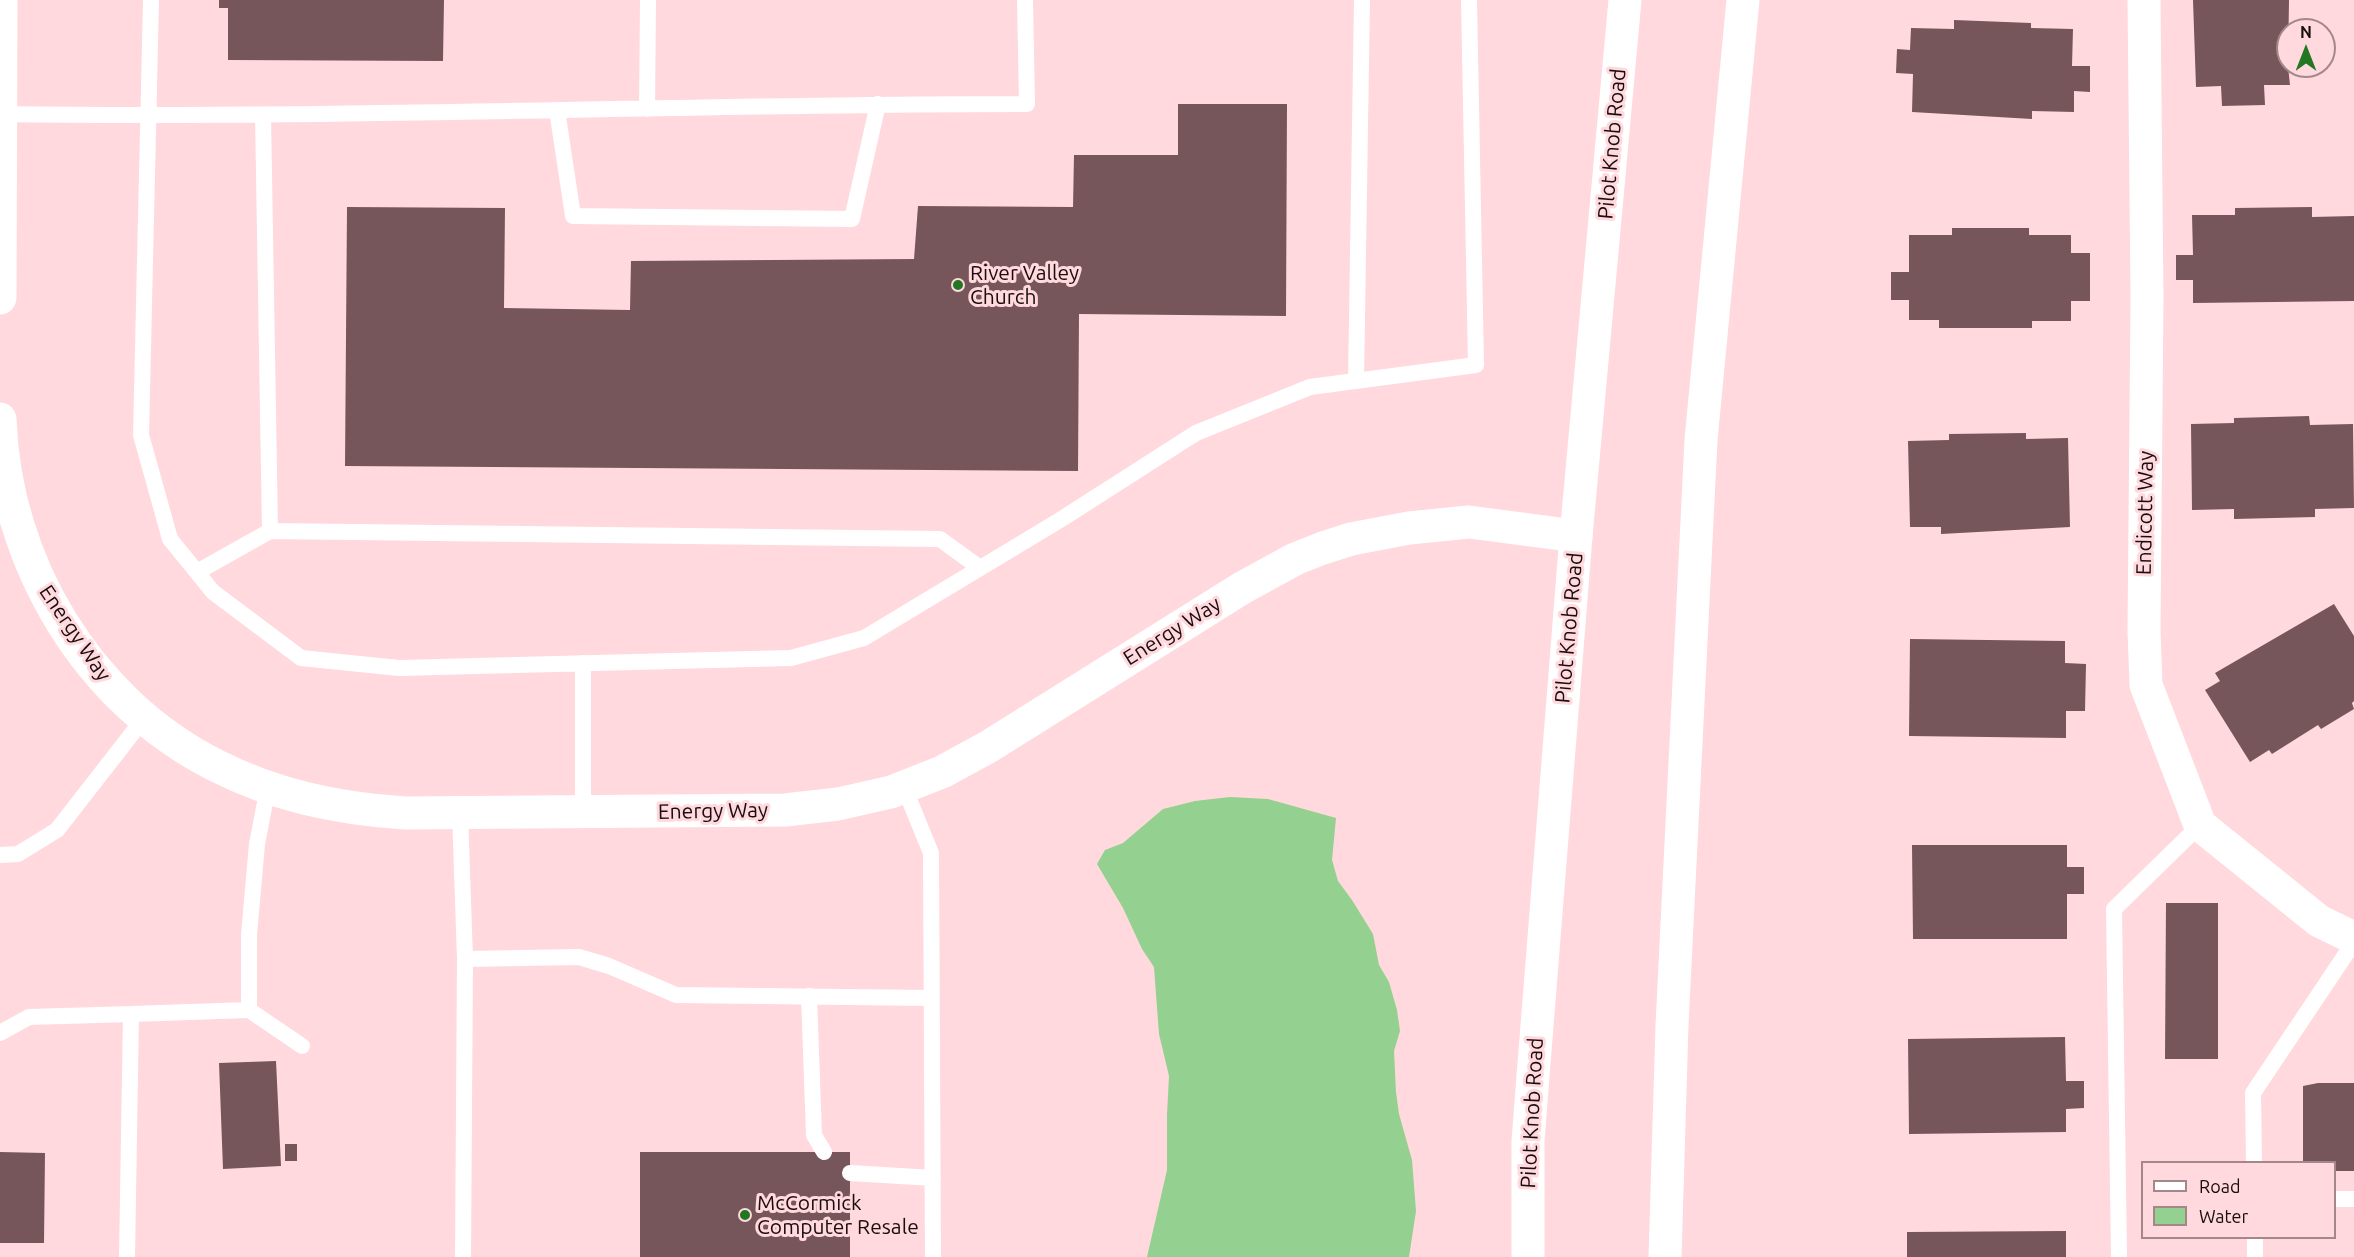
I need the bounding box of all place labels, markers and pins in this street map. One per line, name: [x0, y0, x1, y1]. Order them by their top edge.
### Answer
place label: River Valley Church: [970, 260, 1079, 310]
marker: River Valley Church: [951, 278, 965, 292]
place label: McCormick Computer Resale: [757, 1190, 919, 1240]
marker: McCormick Computer Resale: [738, 1208, 752, 1222]

